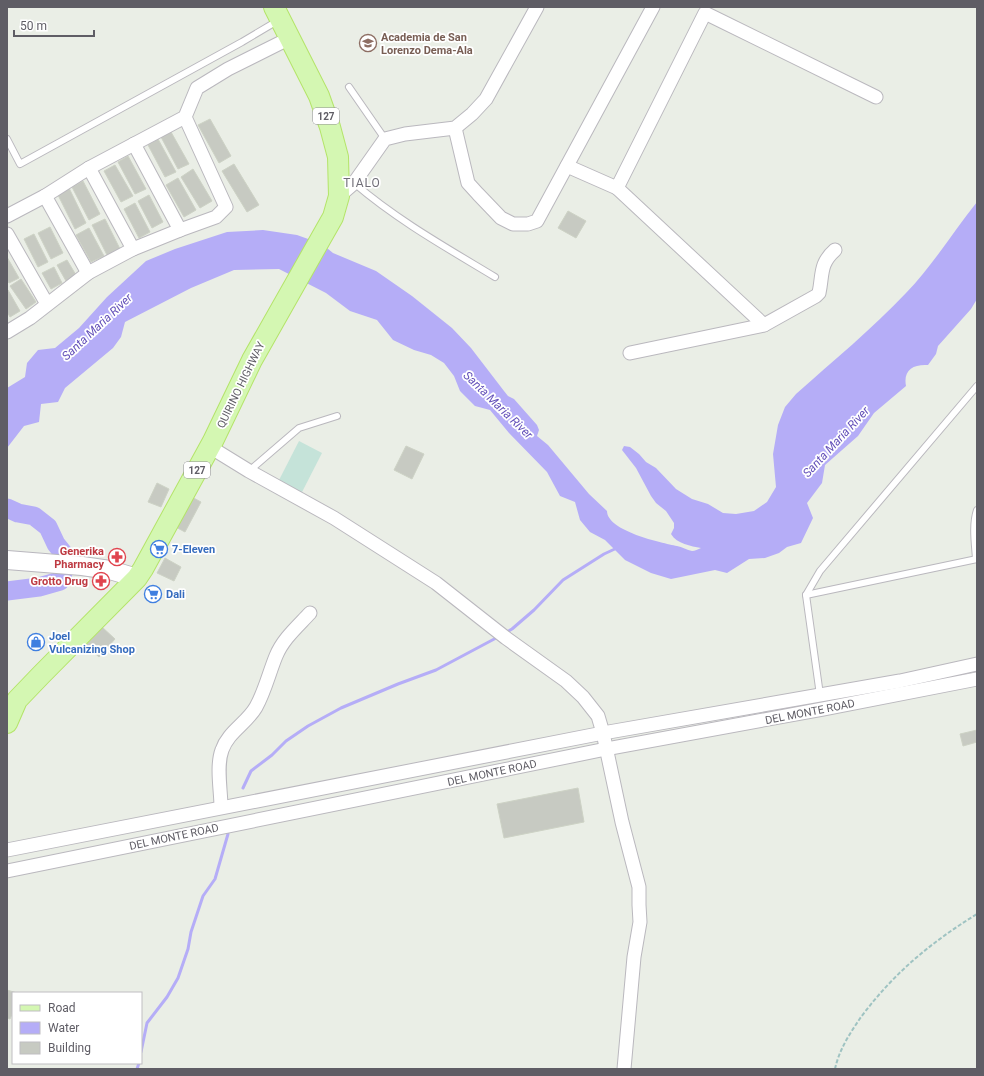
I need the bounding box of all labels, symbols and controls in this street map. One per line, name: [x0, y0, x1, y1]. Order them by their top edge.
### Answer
scale bar: [14, 12, 94, 38]
text: 50 m: [20, 19, 47, 33]
place label: Academia de San Lorenzo Dema-Ala: [381, 31, 473, 57]
school or university icon: Academia de San Lorenzo Dema-Ala: [358, 33, 378, 53]
road number: 127: [313, 108, 339, 124]
district label: TIALO: [343, 176, 381, 190]
water label: Santa Maria River: [59, 290, 136, 363]
street label: QUIRINO HIGHWAY: [214, 339, 268, 430]
water label: Santa Maria River: [460, 368, 536, 442]
water label: Santa Maria River: [800, 403, 873, 480]
road number: 127: [184, 462, 210, 478]
supermarket icon: 7-Eleven: [149, 539, 169, 559]
place label: 7-Eleven: [172, 543, 215, 556]
place label: Generika Pharmacy: [54, 545, 104, 571]
pharmacy icon: Generika Pharmacy: [107, 547, 127, 567]
pharmacy icon: Grotto Drug: [91, 571, 111, 591]
place label: Grotto Drug: [31, 575, 88, 588]
supermarket icon: Dali: [143, 584, 163, 604]
place label: Dali: [166, 588, 185, 601]
place label: Joel Vulcanizing Shop: [49, 630, 135, 656]
shop icon: Joel Vulcanizing Shop: [26, 632, 46, 652]
street label: DEL MONTE ROAD: [764, 697, 856, 727]
street label: DEL MONTE ROAD: [446, 757, 538, 789]
street label: DEL MONTE ROAD: [128, 821, 220, 853]
legend: [12, 992, 142, 1064]
text: Road: [48, 1001, 76, 1015]
text: Water: [48, 1021, 79, 1035]
text: Building: [48, 1041, 91, 1055]

